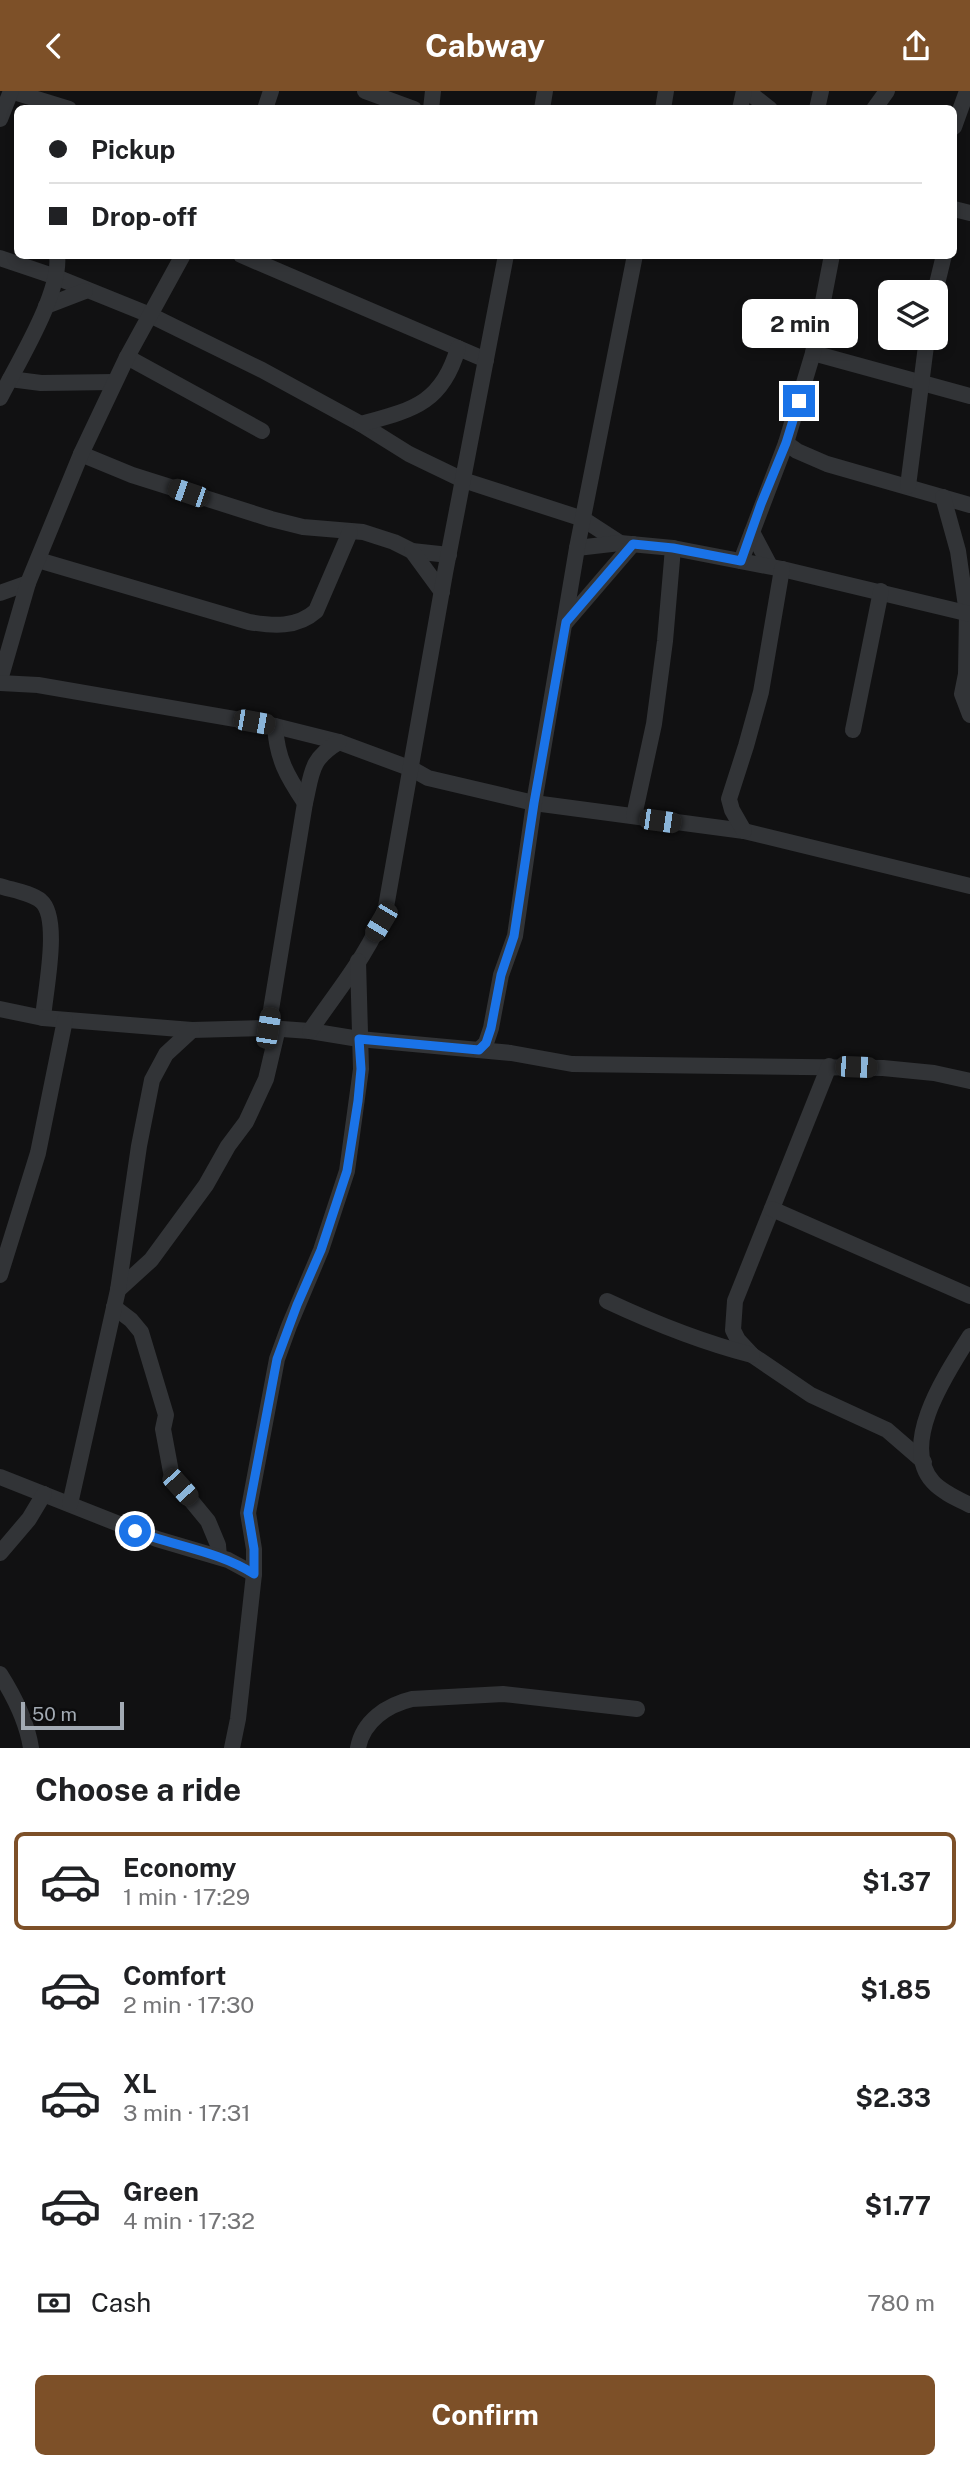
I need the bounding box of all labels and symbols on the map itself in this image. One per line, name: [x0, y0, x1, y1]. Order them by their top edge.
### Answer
callout: 2 min: [741, 299, 857, 349]
route end: [783, 385, 815, 417]
car: [165, 476, 212, 510]
car: [232, 708, 277, 736]
car: [638, 808, 683, 834]
car: [362, 899, 401, 945]
car: [255, 1006, 282, 1050]
car: [835, 1056, 878, 1078]
car: [159, 1464, 202, 1510]
route start: [119, 1515, 151, 1547]
scale bar: [21, 1699, 124, 1731]

